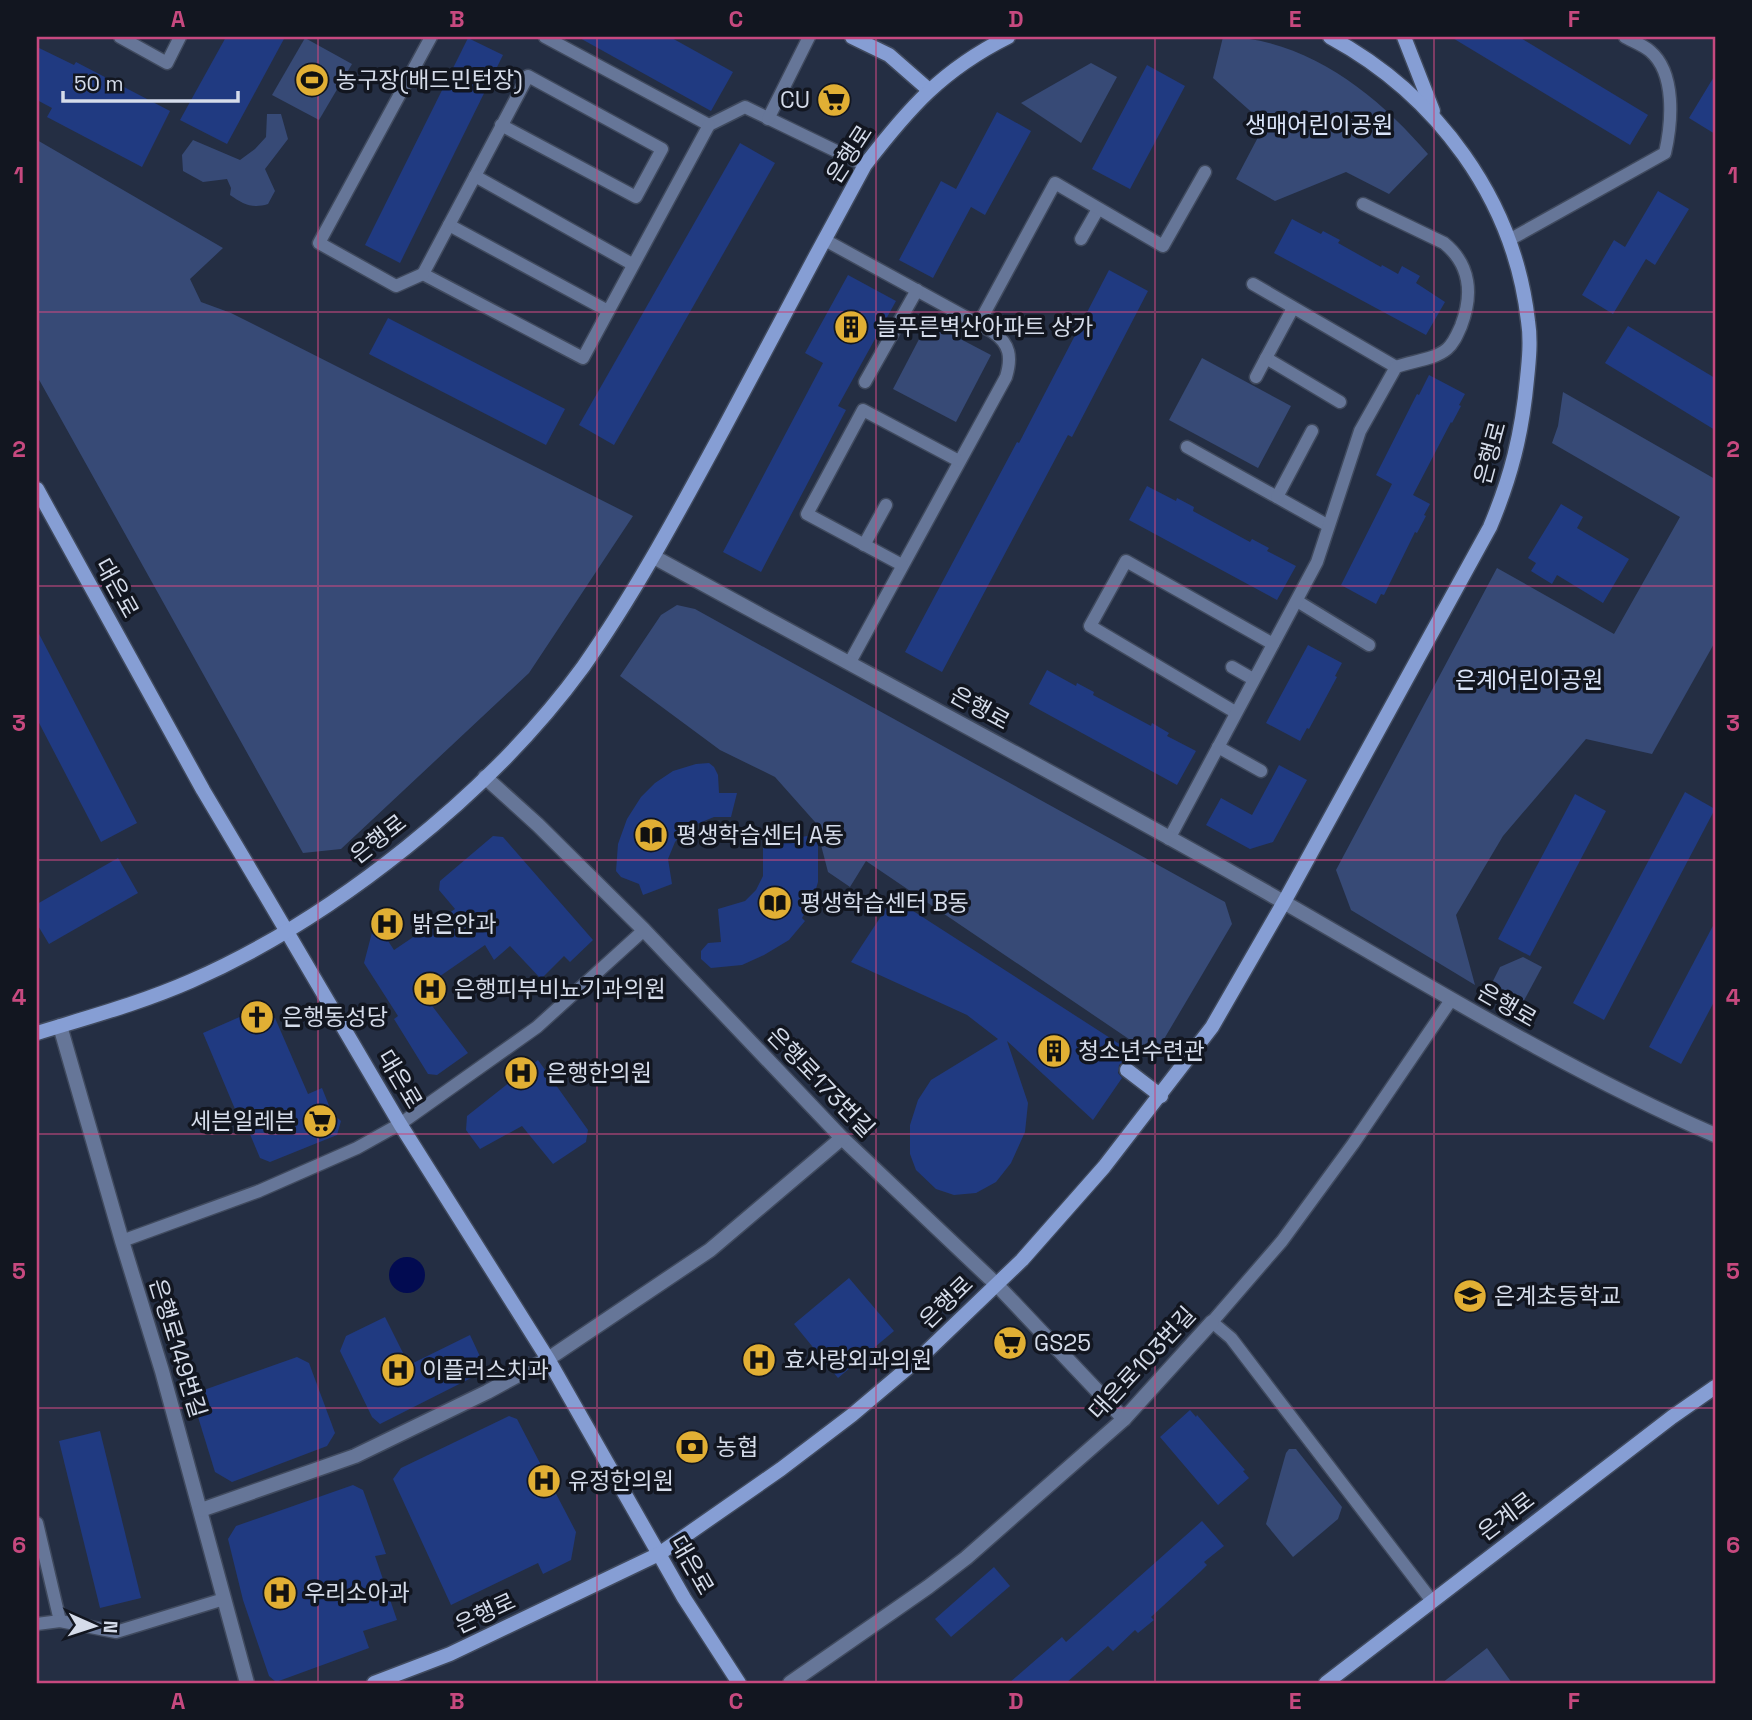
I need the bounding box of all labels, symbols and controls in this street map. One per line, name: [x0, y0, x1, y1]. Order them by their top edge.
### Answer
text: A: [171, 4, 186, 34]
text: B: [449, 4, 465, 34]
text: C: [729, 4, 743, 34]
text: D: [1008, 4, 1024, 34]
text: E: [1289, 4, 1301, 34]
text: F: [1568, 4, 1580, 34]
scale bar: [63, 60, 238, 104]
sports icon: 농구장(배드민턴장): [293, 61, 331, 99]
place label: 농구장(배드민턴장): [336, 65, 523, 95]
text: 50 m: [74, 70, 124, 97]
supermarket icon: CU: [815, 81, 853, 119]
place label: CU: [780, 85, 810, 115]
park label: 생매어린이공원: [1245, 110, 1393, 140]
street label: 은행로: [819, 119, 879, 189]
text: 1: [14, 160, 24, 190]
text: 1: [1728, 160, 1738, 190]
building icon: 늘푸른벽산아파트 상가: [832, 308, 870, 346]
place label: 늘푸른벽산아파트 상가: [876, 312, 1094, 342]
street label: 은행로: [1467, 418, 1513, 488]
text: 2: [12, 434, 26, 464]
text: 2: [1726, 434, 1740, 464]
street label: 대은로: [88, 553, 146, 623]
park label: 은계어린이공원: [1455, 665, 1603, 695]
street label: 은행로: [945, 679, 1015, 737]
text: 3: [12, 708, 26, 738]
text: 3: [1726, 708, 1740, 738]
street label: 은행로: [344, 808, 412, 870]
library icon: 평생학습센터 A동: [632, 816, 670, 854]
place label: 평생학습센터 A동: [676, 820, 845, 850]
library icon: 평생학습센터 B동: [756, 884, 794, 922]
place label: 평생학습센터 B동: [800, 888, 969, 918]
hospital icon: 밝은안과: [368, 905, 406, 943]
place label: 밝은안과: [412, 909, 497, 939]
hospital icon: 은행피부비뇨기과의원: [411, 970, 449, 1008]
place label: 은행피부비뇨기과의원: [454, 974, 666, 1004]
street label: 은행로: [1472, 976, 1542, 1034]
text: 4: [12, 982, 27, 1012]
text: 4: [1726, 982, 1741, 1012]
church icon: 은행동성당: [238, 998, 276, 1036]
place label: 은행동성당: [282, 1002, 388, 1032]
street label: 은행로173번길: [761, 1020, 881, 1144]
building icon: 청소년수련관: [1035, 1032, 1073, 1070]
place label: 청소년수련관: [1078, 1036, 1205, 1066]
street label: 대은로: [371, 1044, 429, 1114]
hospital icon: 은행한의원: [502, 1054, 540, 1092]
place label: 은행한의원: [546, 1058, 652, 1088]
supermarket icon: 세븐일레븐: [301, 1102, 339, 1140]
place label: 세븐일레븐: [190, 1106, 296, 1136]
text: 5: [12, 1256, 26, 1286]
text: 5: [1726, 1256, 1740, 1286]
street label: 은행로: [913, 1269, 979, 1335]
street label: 은행로149번길: [143, 1275, 213, 1421]
school or university icon: 은계초등학교: [1451, 1277, 1489, 1315]
place label: 은계초등학교: [1494, 1281, 1621, 1311]
street label: 대은로103번길: [1082, 1300, 1202, 1426]
supermarket icon: GS25: [991, 1324, 1029, 1362]
place label: GS25: [1034, 1328, 1091, 1358]
hospital icon: 효사랑외과의원: [740, 1341, 778, 1379]
place label: 효사랑외과의원: [784, 1345, 932, 1375]
hospital icon: 이플러스치과: [379, 1351, 417, 1389]
place label: 이플러스치과: [422, 1355, 549, 1385]
bank icon: 농협: [673, 1428, 711, 1466]
place label: 농협: [716, 1432, 758, 1462]
hospital icon: 유정한의원: [525, 1462, 563, 1500]
place label: 유정한의원: [568, 1466, 674, 1496]
street label: 은계로: [1472, 1485, 1540, 1547]
text: 6: [12, 1530, 26, 1560]
street label: 대은로: [663, 1530, 721, 1600]
text: 6: [1726, 1530, 1740, 1560]
hospital icon: 우리소아과: [261, 1574, 299, 1612]
place label: 우리소아과: [304, 1578, 410, 1608]
street label: 은행로: [450, 1586, 520, 1640]
north arrow: [60, 1590, 130, 1660]
text: N: [98, 1620, 123, 1634]
text: A: [171, 1686, 186, 1716]
text: B: [449, 1686, 465, 1716]
text: C: [729, 1686, 743, 1716]
text: D: [1008, 1686, 1024, 1716]
text: E: [1289, 1686, 1301, 1716]
text: F: [1568, 1686, 1580, 1716]

